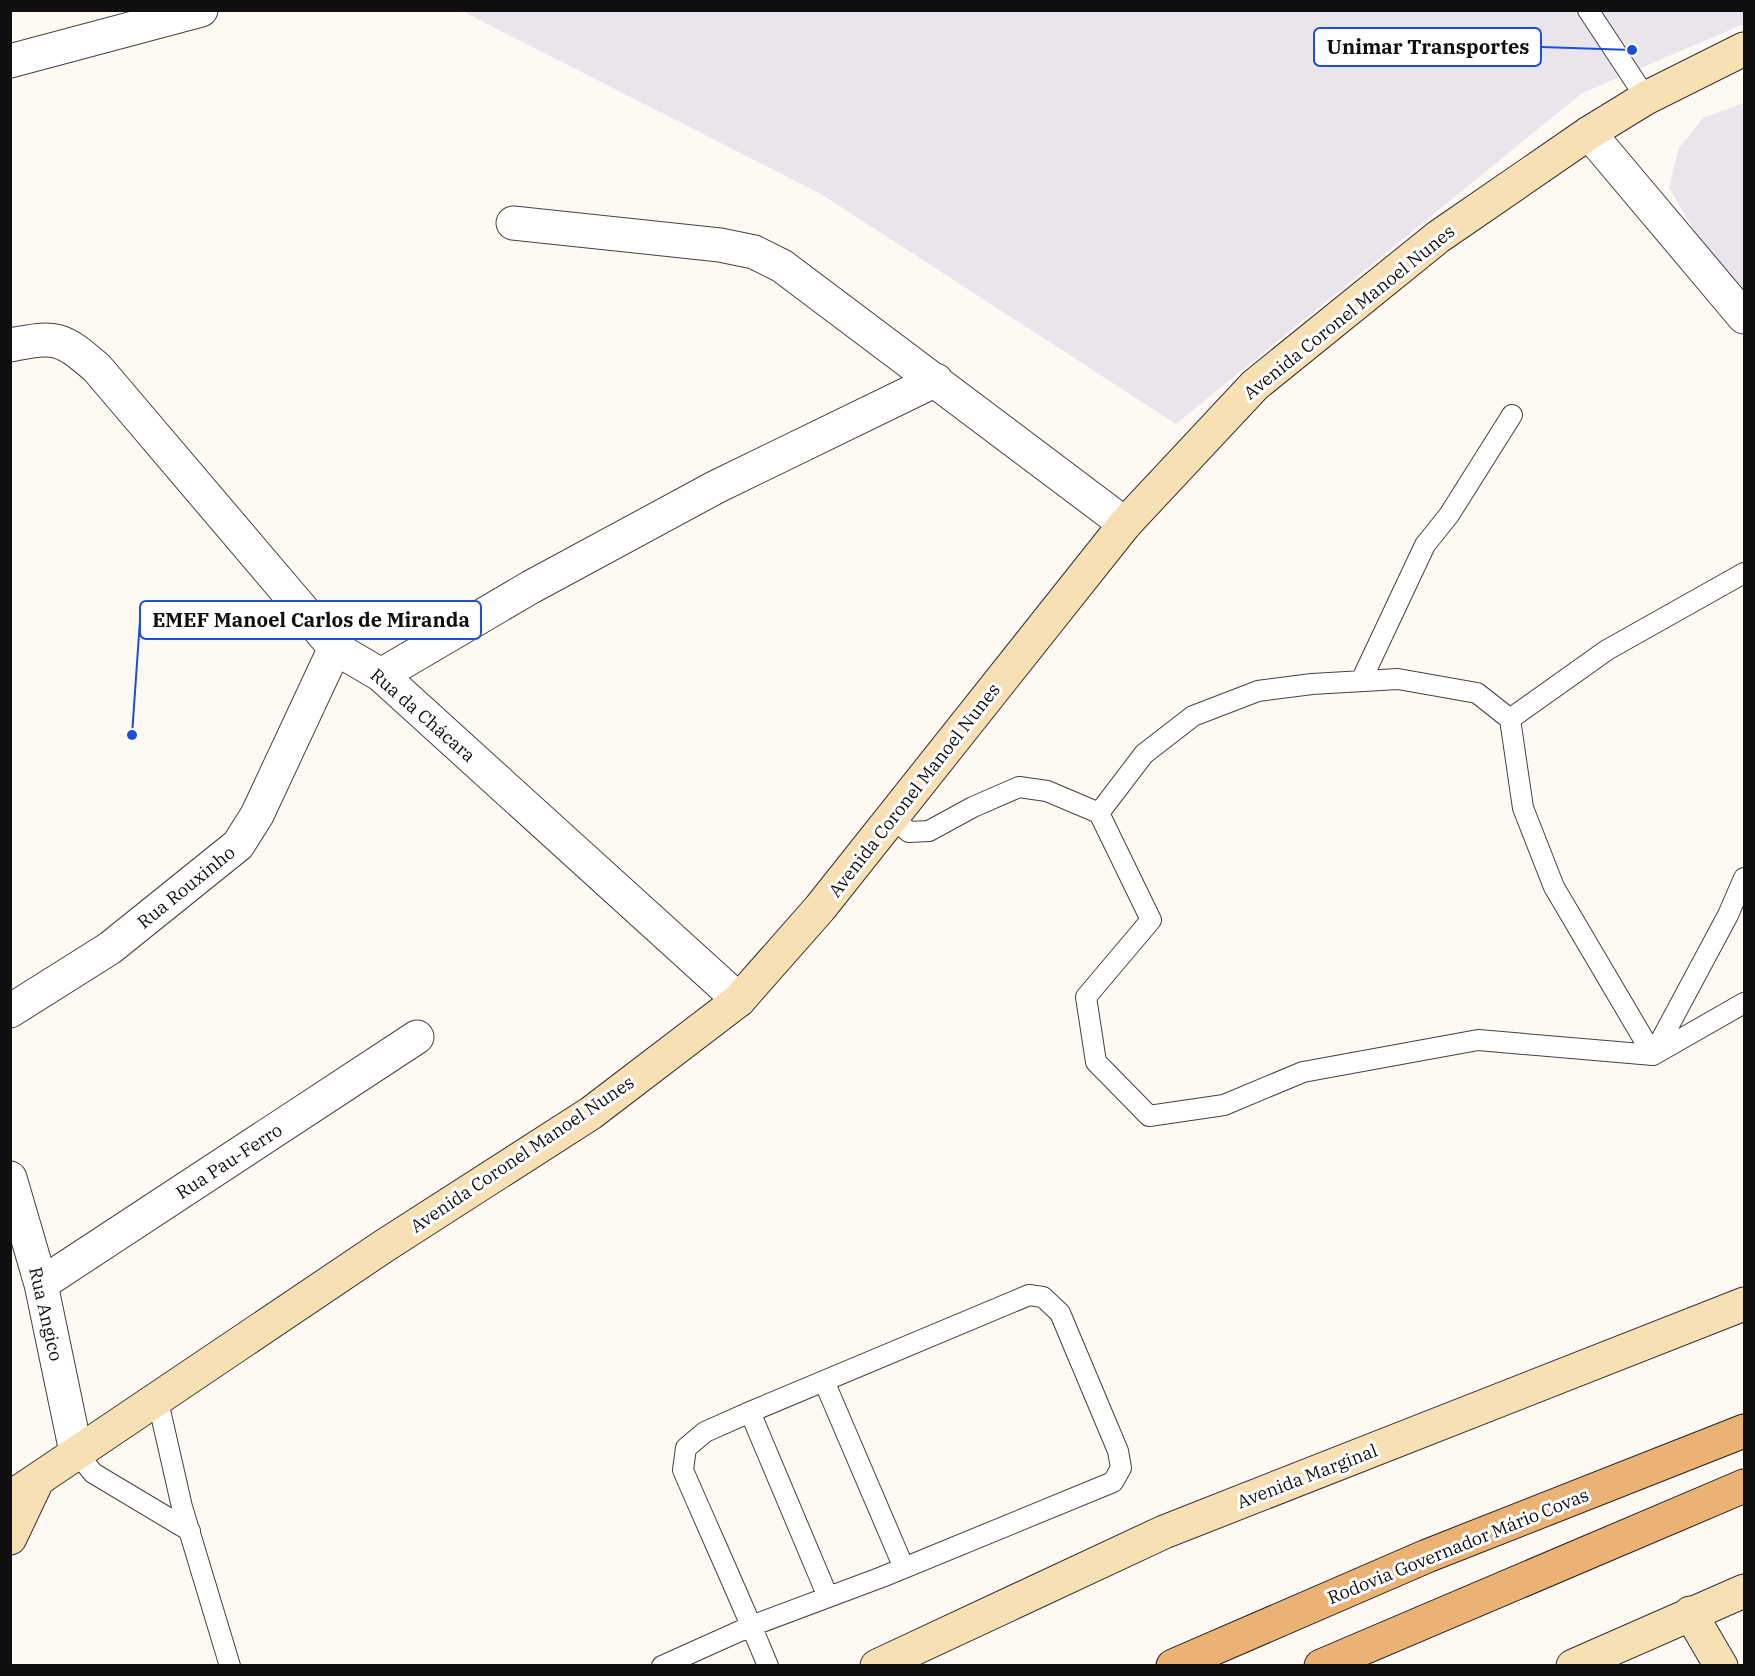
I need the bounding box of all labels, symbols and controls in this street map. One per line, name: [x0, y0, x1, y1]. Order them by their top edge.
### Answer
callout: Unimar Transportes: [1314, 28, 1541, 66]
text: Unimar Transportes: [1327, 33, 1529, 60]
street label: Avenida Coronel Manoel Nunes: [1239, 220, 1459, 404]
callout: EMEF Manoel Carlos de Miranda: [140, 601, 481, 639]
text: EMEF Manoel Carlos de Miranda: [152, 606, 470, 633]
street label: Rua da Chácara: [366, 663, 480, 767]
street label: Avenida Coronel Manoel Nunes: [823, 678, 1005, 902]
street label: Rua Rouxinho: [133, 841, 239, 933]
street label: Avenida Coronel Manoel Nunes: [406, 1070, 638, 1238]
street label: Rua Pau-Ferro: [171, 1118, 287, 1204]
street label: Rua Angico: [24, 1265, 68, 1363]
street label: Avenida Marginal: [1233, 1439, 1381, 1513]
street label: Rodovia Governador Mário Covas: [1324, 1483, 1592, 1609]

